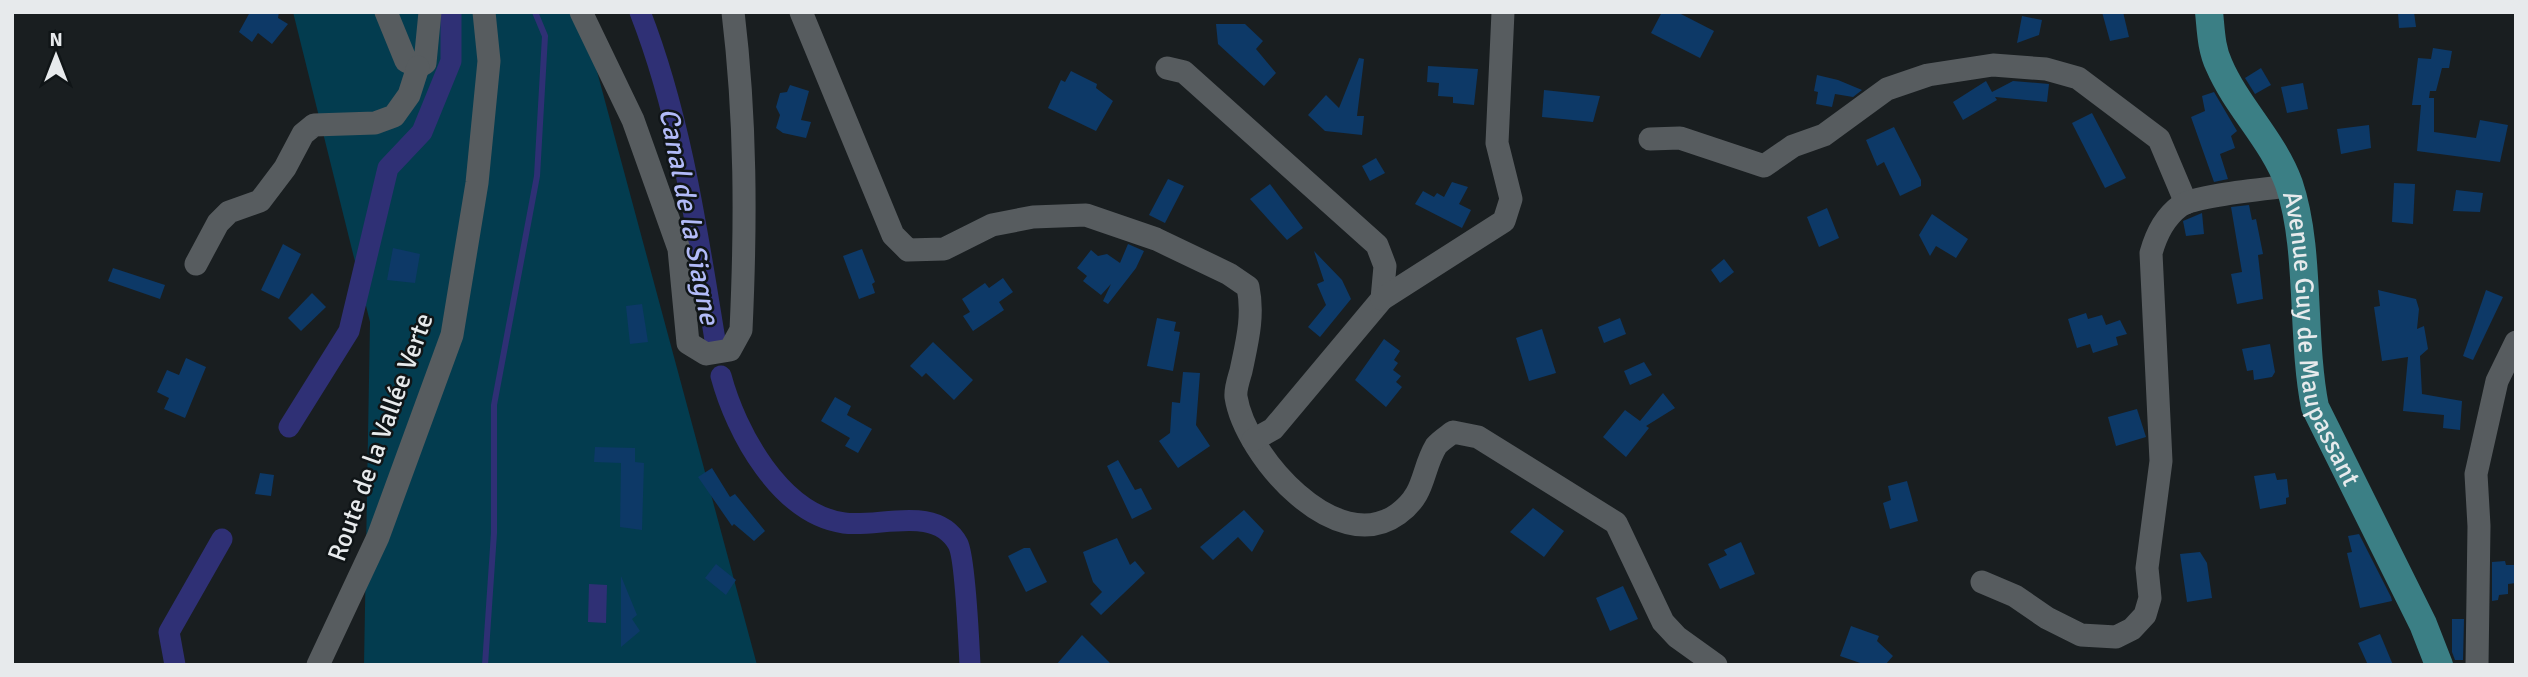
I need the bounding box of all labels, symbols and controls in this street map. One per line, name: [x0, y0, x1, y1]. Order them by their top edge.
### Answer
north arrow: [21, 21, 91, 91]
text: N: [49, 28, 63, 52]
water label: Canal de la Siagne: [651, 105, 727, 329]
street label: Avenue Guy de Maupassant: [2275, 188, 2367, 492]
street label: Route de la Vallée Verte: [321, 309, 441, 566]

